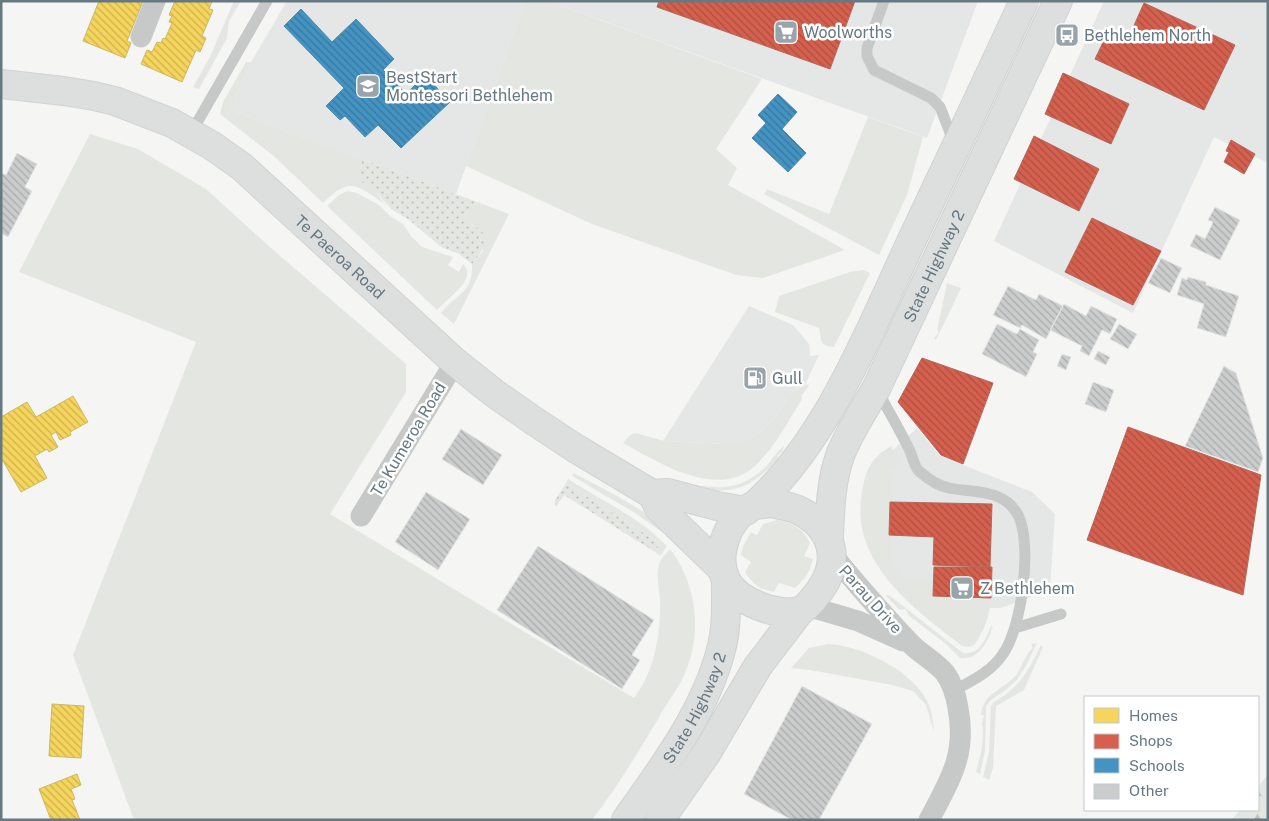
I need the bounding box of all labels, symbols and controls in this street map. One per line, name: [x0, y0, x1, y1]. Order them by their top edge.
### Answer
supermarket icon: Woolworths: [773, 19, 799, 45]
bus stop icon: Bethlehem North: [1054, 22, 1080, 48]
place label: Woolworths: [804, 23, 892, 42]
place label: Bethlehem North: [1084, 26, 1211, 45]
place label: BestStart Montessori Bethlehem: [386, 68, 553, 105]
school or university icon: BestStart Montessori Bethlehem: [355, 73, 381, 99]
street label: State Highway 2: [900, 207, 969, 326]
street label: Te Paeroa Road: [291, 211, 388, 303]
fuel station icon: Gull: [742, 365, 768, 391]
place label: Gull: [772, 369, 803, 388]
street label: Te Kumeroa Road: [367, 379, 450, 500]
street label: Parau Drive: [835, 561, 906, 637]
supermarket icon: Z Bethlehem: [949, 575, 975, 601]
place label: Z Bethlehem: [980, 579, 1075, 598]
street label: State Highway 2: [659, 650, 730, 767]
legend: [1084, 696, 1259, 811]
text: Homes: [1129, 707, 1178, 724]
text: Shops: [1129, 732, 1173, 749]
text: Schools: [1129, 757, 1185, 774]
text: Other: [1129, 782, 1169, 799]

